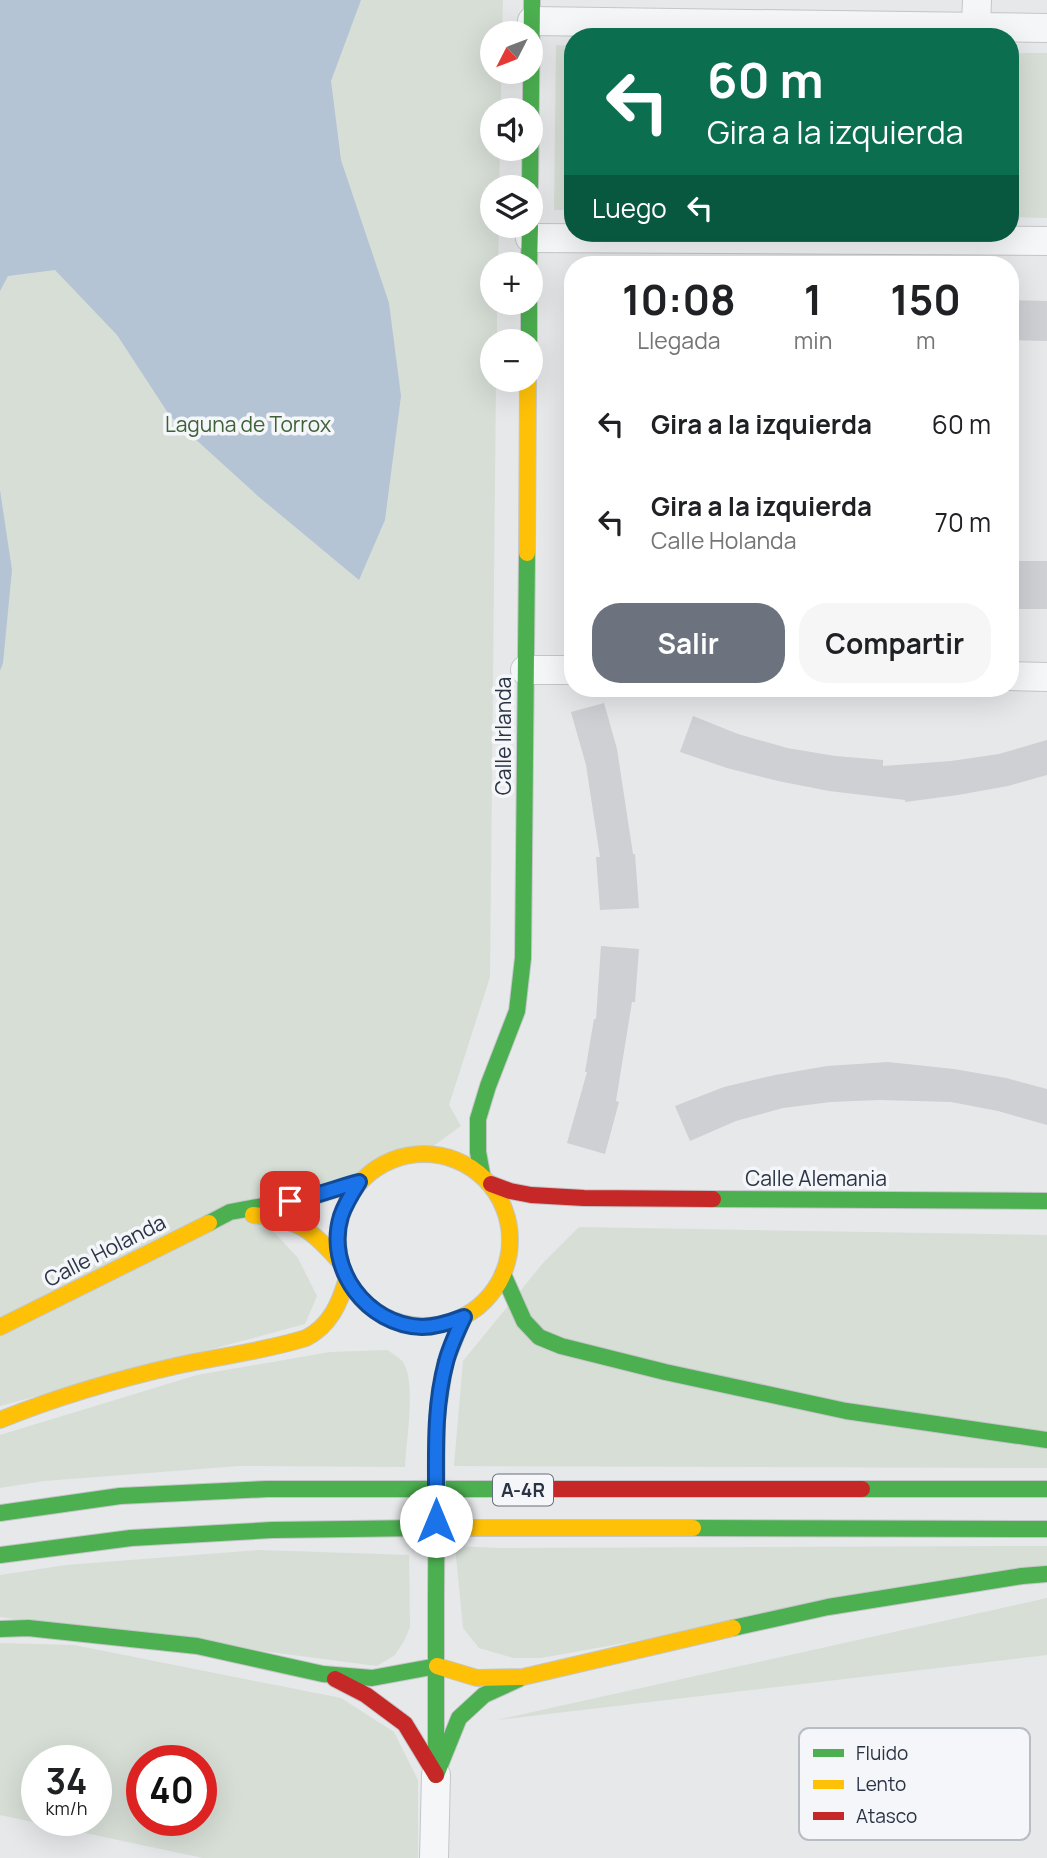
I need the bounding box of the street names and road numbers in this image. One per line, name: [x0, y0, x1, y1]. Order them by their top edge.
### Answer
street label: Calle Irlanda: [489, 677, 517, 795]
street label: Calle Alemania: [745, 1164, 887, 1192]
street label: Calle Holanda: [39, 1207, 170, 1293]
road number: A-4R: [493, 1474, 553, 1506]

